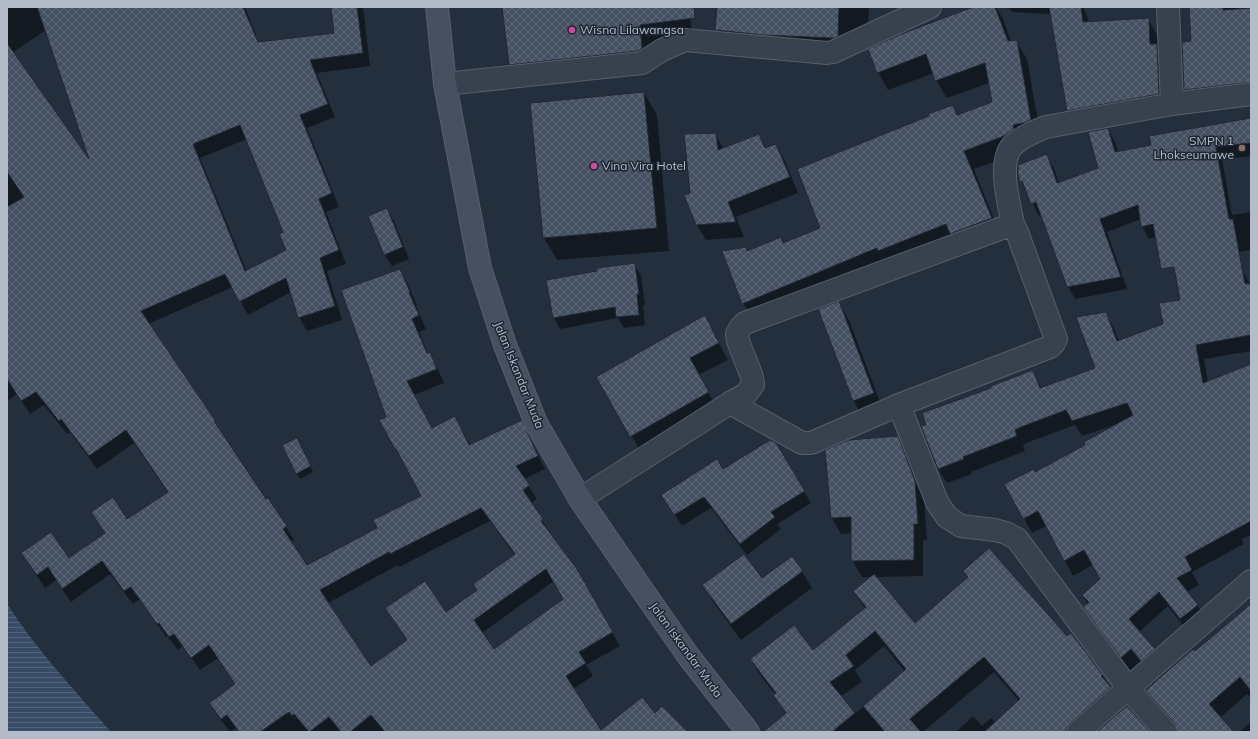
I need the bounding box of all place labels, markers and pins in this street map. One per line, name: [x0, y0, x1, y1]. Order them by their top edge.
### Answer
place label: Wisna Lilawangsa: [580, 22, 684, 37]
marker: Wisna Lilawangsa: [567, 25, 577, 35]
place label: SMPN 1 Lhokseumawe: [1154, 133, 1234, 162]
marker: SMPN 1 Lhokseumawe: [1237, 143, 1247, 153]
place label: Vina Vira Hotel: [602, 158, 686, 173]
marker: Vina Vira Hotel: [589, 161, 599, 171]

